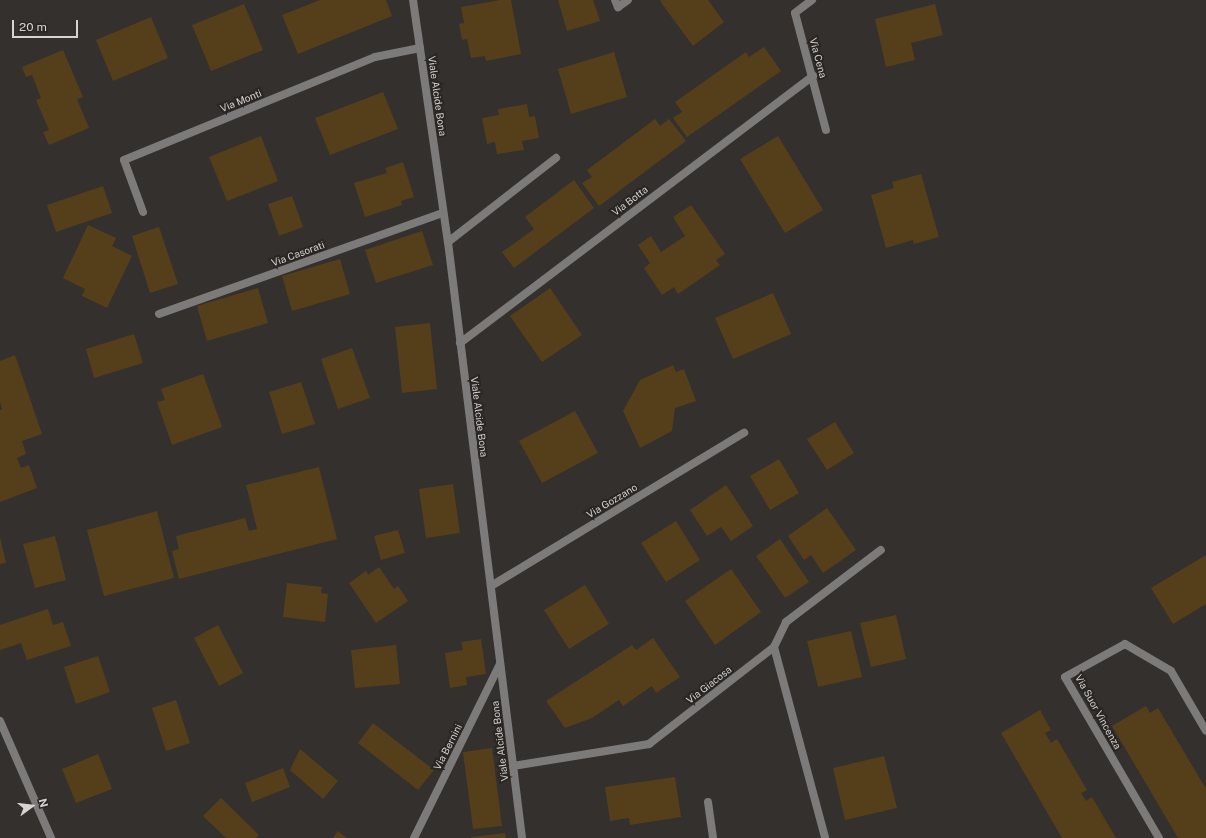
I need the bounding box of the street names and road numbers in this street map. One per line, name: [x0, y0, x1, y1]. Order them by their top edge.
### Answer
street label: Via Cena: [807, 37, 829, 79]
street label: Viale Alcide Bona: [425, 55, 449, 137]
street label: Via Monti: [219, 87, 263, 115]
street label: Via Botta: [610, 184, 650, 218]
street label: Via Casorati: [270, 239, 326, 269]
street label: Viale Alcide Bona: [468, 376, 490, 458]
street label: Via Gozzano: [585, 481, 639, 521]
street label: Via Giacosa: [684, 664, 734, 706]
street label: Via Suor Vincenza: [1072, 672, 1124, 752]
street label: Viale Alcide Bona: [489, 700, 511, 782]
street label: Via Bernini: [431, 722, 465, 772]

